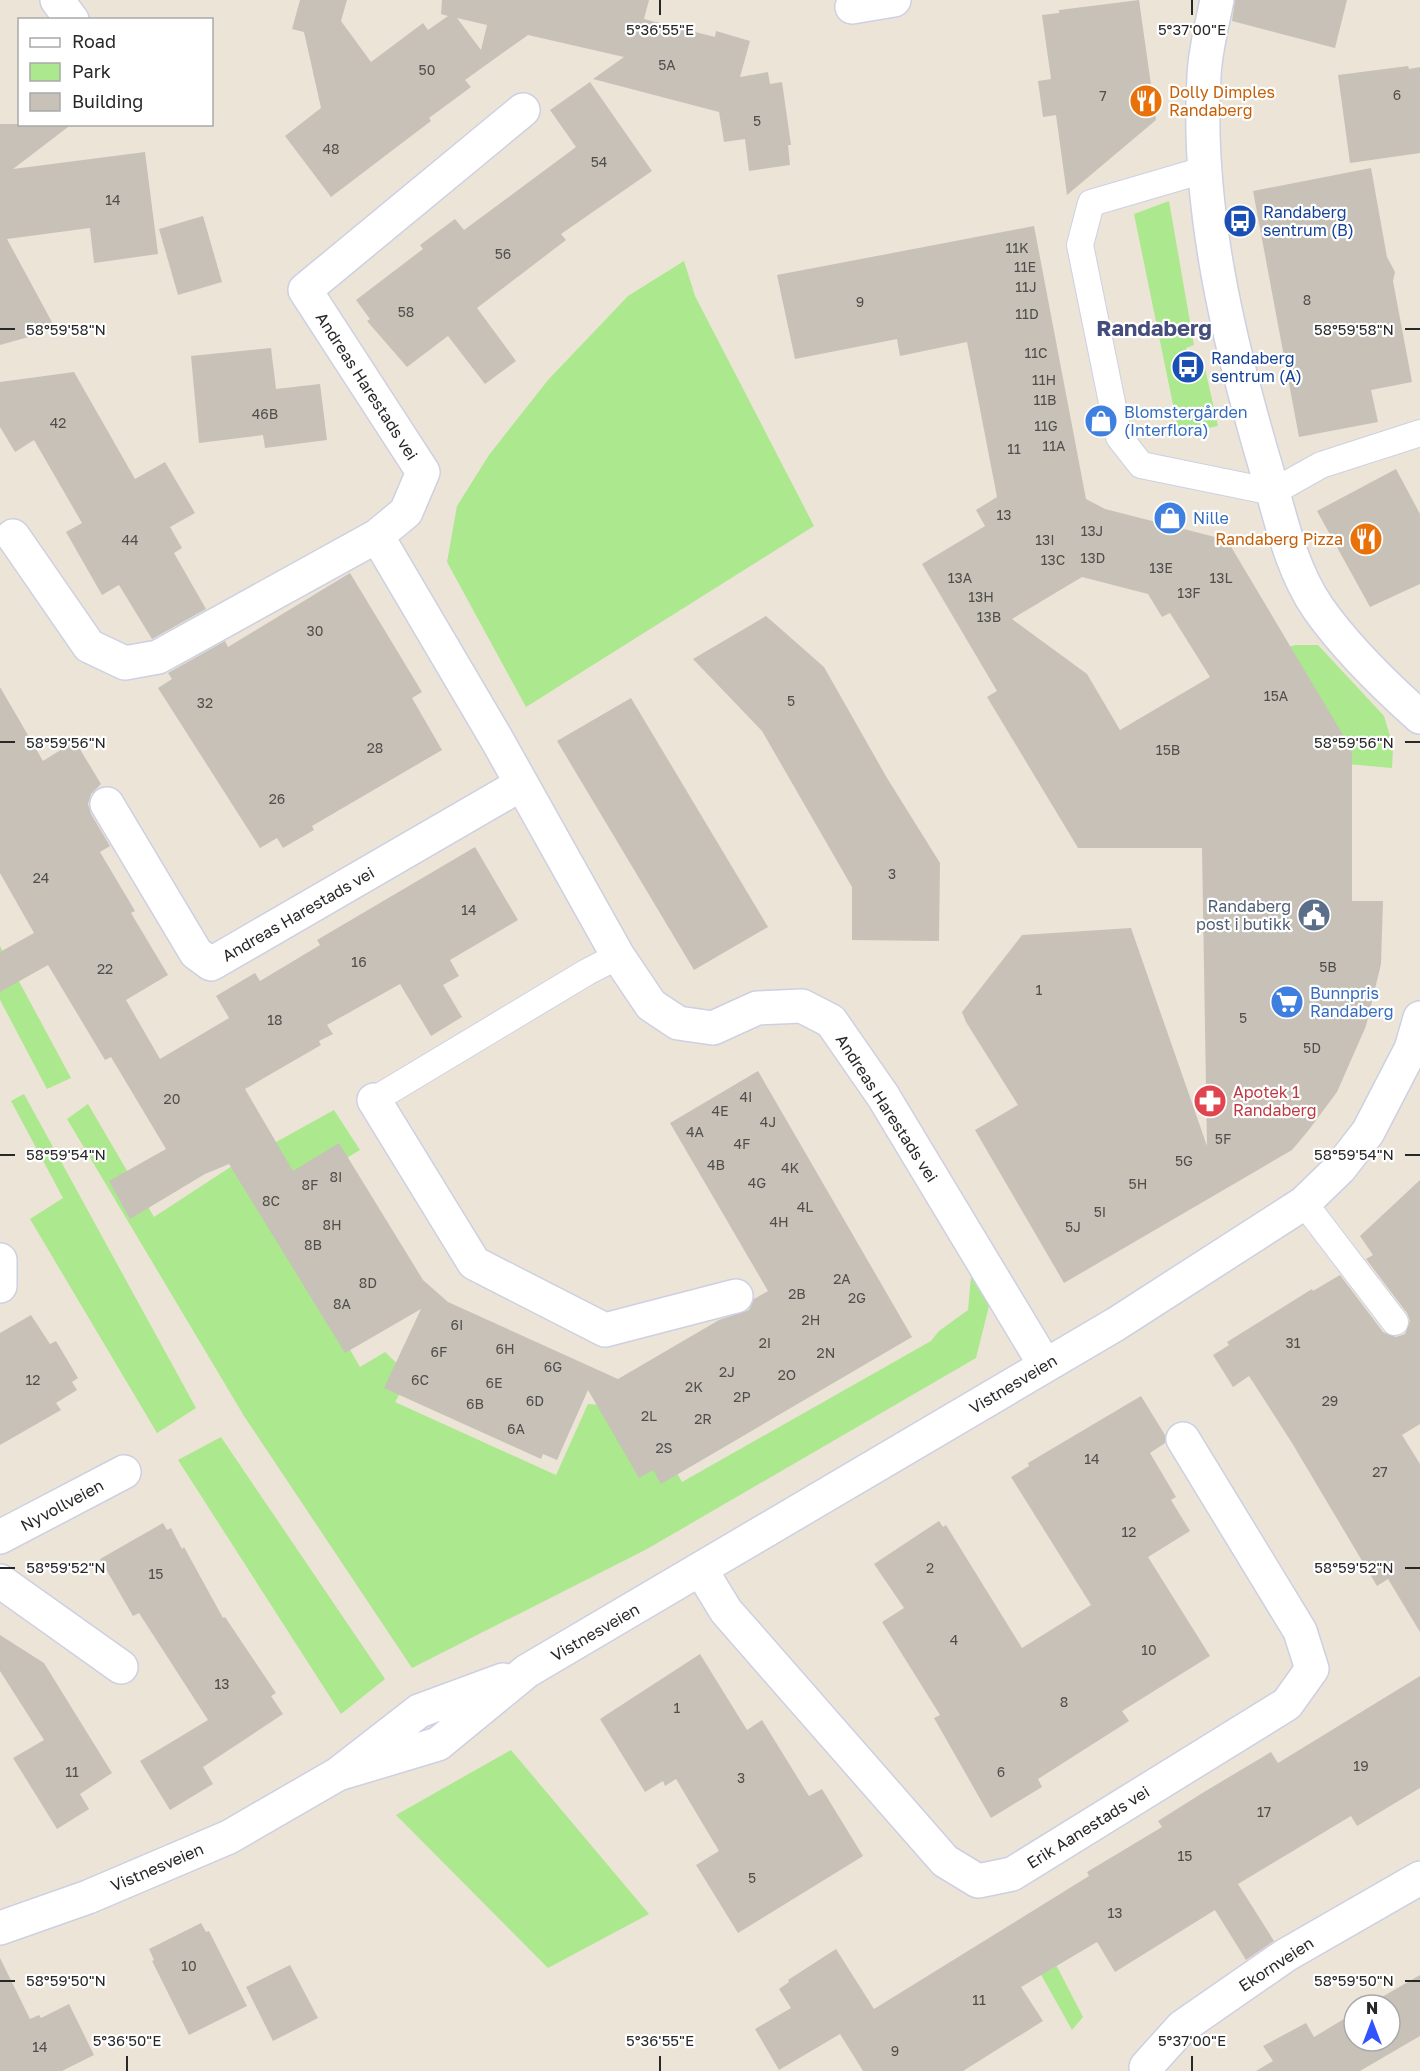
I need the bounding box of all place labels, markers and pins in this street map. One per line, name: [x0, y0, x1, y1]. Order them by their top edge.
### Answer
place label: Dolly Dimples Randaberg: [1169, 82, 1275, 120]
restaurant icon: Dolly Dimples Randaberg: [1128, 83, 1164, 119]
place label: Randaberg sentrum (B): [1263, 202, 1354, 240]
bus stop icon: Randaberg sentrum (B): [1222, 203, 1258, 239]
place label: Randaberg sentrum (A): [1211, 348, 1302, 386]
bus stop icon: Randaberg sentrum (A): [1170, 349, 1206, 385]
place label: Blomstergården (Interflora): [1124, 402, 1248, 440]
shop icon: Blomstergården (Interflora): [1083, 403, 1119, 439]
shop icon: Nille: [1152, 500, 1188, 536]
place label: Nille: [1193, 508, 1229, 528]
restaurant icon: Randaberg Pizza: [1348, 521, 1384, 557]
place label: Randaberg Pizza: [1215, 529, 1343, 549]
place label: Randaberg post i butikk: [1196, 896, 1291, 934]
public building icon: Randaberg post i butikk: [1296, 897, 1332, 933]
place label: Bunnpris Randaberg: [1310, 983, 1394, 1021]
supermarket icon: Bunnpris Randaberg: [1269, 984, 1305, 1020]
place label: Apotek 1 Randaberg: [1233, 1082, 1317, 1120]
pharmacy icon: Apotek 1 Randaberg: [1192, 1083, 1228, 1119]

